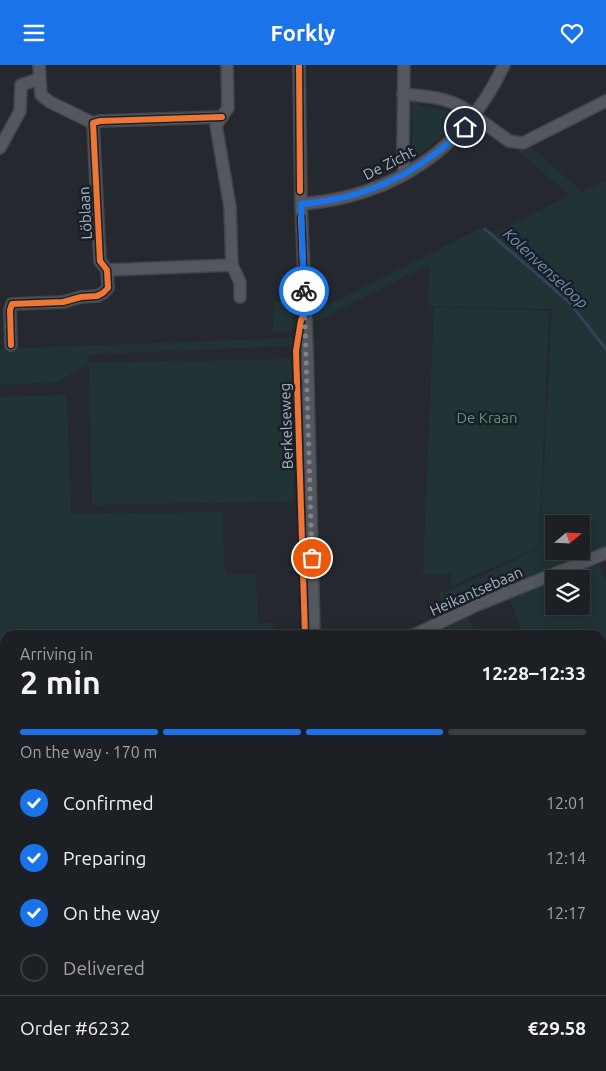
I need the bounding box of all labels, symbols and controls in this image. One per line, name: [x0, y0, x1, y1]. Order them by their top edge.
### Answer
icon: menu: [20, 19, 48, 47]
icon: heart: [558, 19, 586, 47]
text: Forkly: [271, 20, 335, 45]
pin: [444, 106, 486, 148]
icon: home: [451, 113, 479, 141]
street label: De Zicht: [360, 143, 418, 183]
street label: Löblaan: [75, 186, 95, 240]
water label: Kolenvenseloop: [500, 224, 592, 312]
courier: [279, 266, 329, 316]
icon: bike: [290, 277, 318, 305]
street label: Berkelseweg: [276, 383, 296, 469]
park label: De Kraan: [456, 409, 518, 426]
north arrow: [545, 515, 590, 560]
map controls: [545, 515, 590, 615]
pin: [291, 537, 333, 579]
icon: bag: [298, 544, 326, 572]
street label: Heikantsebaan: [427, 563, 525, 619]
button: layers: [545, 570, 590, 615]
text: Arriving in: [20, 645, 93, 663]
text: 12:28–12:33: [481, 662, 586, 684]
text: 2 min: [20, 664, 101, 700]
text: On the way · 170 m: [20, 743, 157, 761]
icon: check: [20, 789, 48, 817]
text: Confirmed: [63, 792, 154, 814]
text: 12:01: [546, 794, 586, 812]
icon: check: [20, 844, 48, 872]
text: Preparing: [63, 847, 147, 869]
text: 12:14: [546, 849, 586, 867]
icon: check: [20, 899, 48, 927]
text: On the way: [63, 902, 160, 924]
text: 12:17: [546, 904, 586, 922]
text: Delivered: [63, 957, 145, 979]
text: Order #6232: [20, 1017, 130, 1039]
text: €29.58: [528, 1017, 586, 1039]

